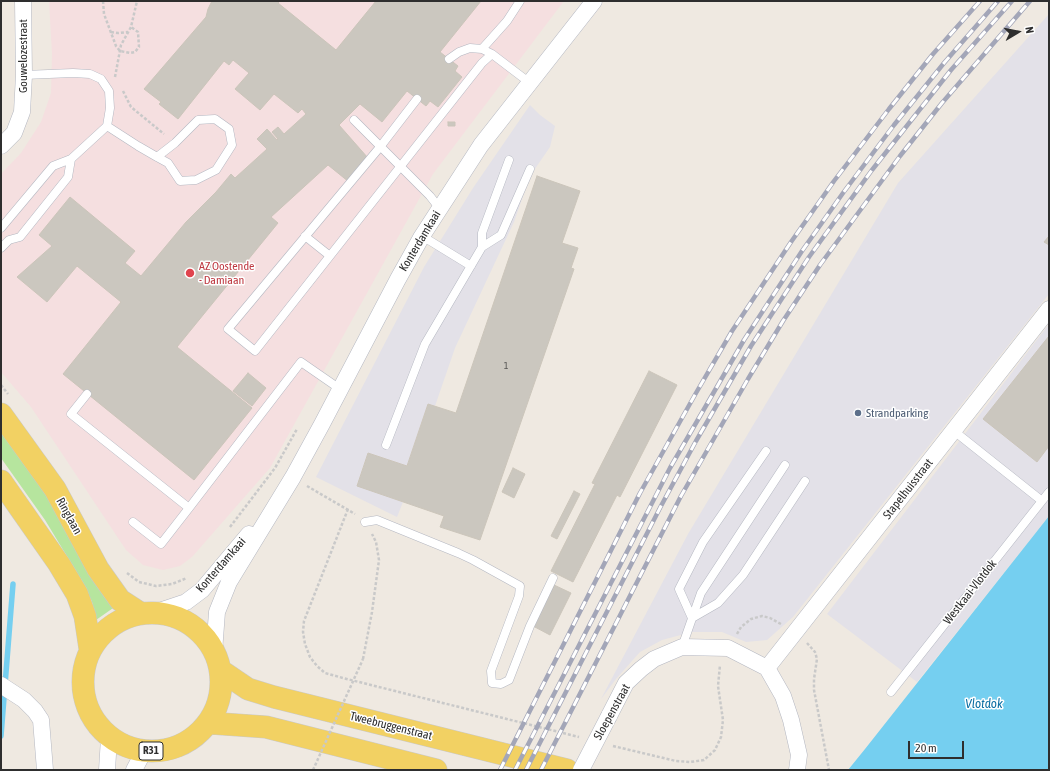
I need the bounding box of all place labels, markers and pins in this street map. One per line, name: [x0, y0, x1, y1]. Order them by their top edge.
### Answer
place label: AZ Oostende - Damiaan: [199, 259, 255, 287]
marker: AZ Oostende - Damiaan: [184, 267, 196, 279]
place label: Strandparking: [866, 406, 928, 420]
marker: Strandparking: [853, 408, 863, 418]

